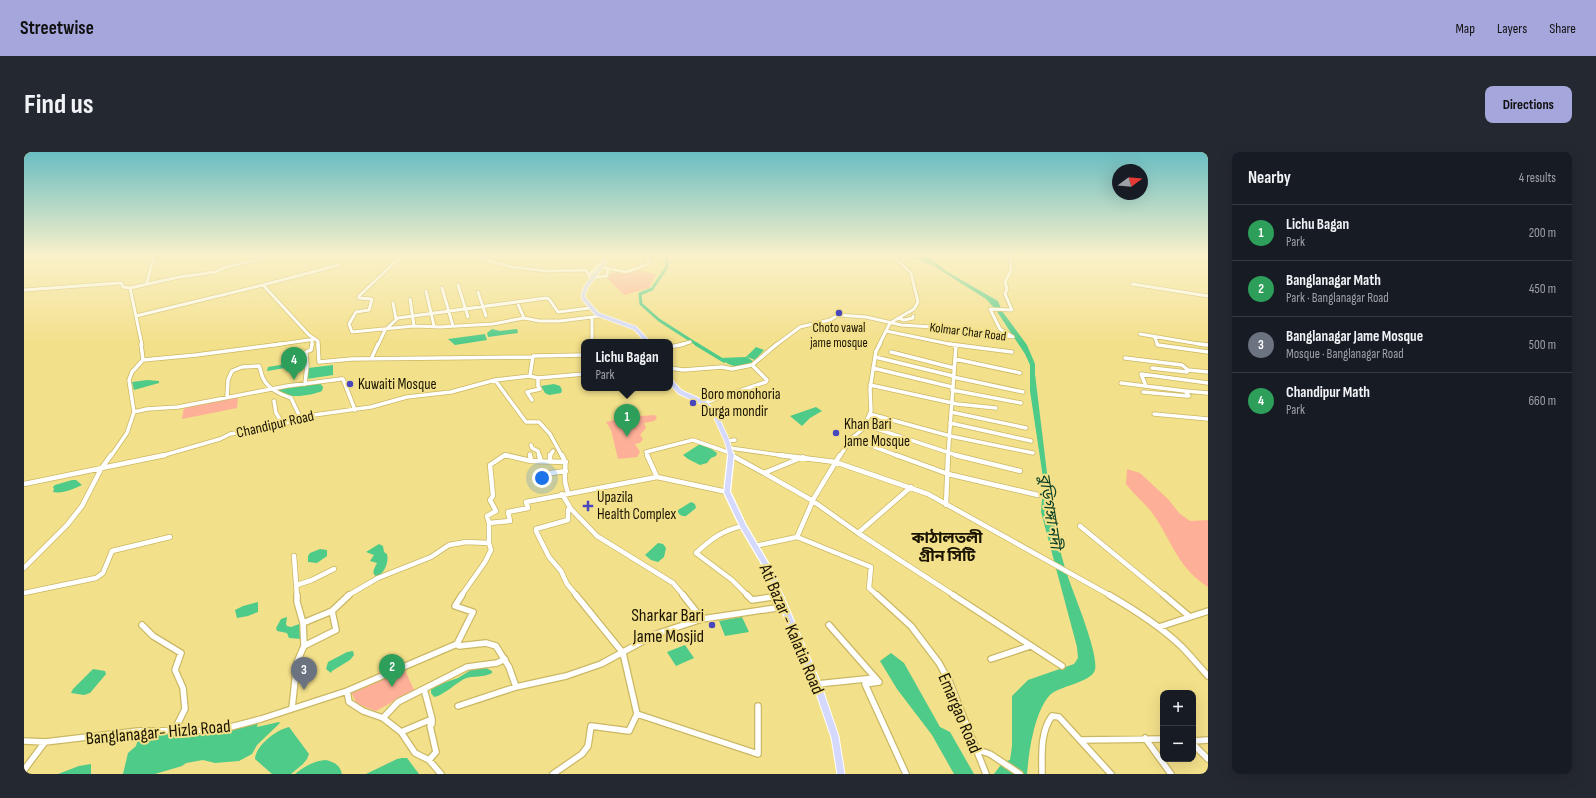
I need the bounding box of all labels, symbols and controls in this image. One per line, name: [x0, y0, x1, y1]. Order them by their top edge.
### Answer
text: Streetwise: [20, 17, 94, 40]
text: Map: [1455, 20, 1475, 37]
text: Layers: [1497, 20, 1527, 37]
text: Share: [1549, 20, 1576, 37]
button: Directions: [1485, 86, 1572, 123]
text: Find us: [24, 88, 93, 121]
north arrow: [1112, 164, 1148, 200]
text: Nearby: [1248, 168, 1291, 188]
text: 4 results: [1519, 170, 1556, 186]
text: Lichu Bagan: [1286, 215, 1349, 234]
text: 1: [1258, 225, 1264, 241]
text: 200 m: [1529, 225, 1556, 241]
text: Park: [1286, 234, 1305, 250]
text: Banglanagar Math: [1286, 271, 1381, 290]
text: 2: [1258, 281, 1264, 297]
text: 450 m: [1529, 281, 1556, 297]
text: Park · Banglanagar Road: [1286, 290, 1389, 306]
marker: Choto vawal jame mosque: [834, 308, 844, 318]
street label: Kolmar Char Road: [929, 319, 1007, 345]
place label: Choto vawal jame mosque: [809, 320, 868, 351]
text: Banglanagar Jame Mosque: [1286, 327, 1423, 346]
text: 3: [1258, 337, 1264, 353]
text: 500 m: [1529, 337, 1556, 353]
popup: [581, 339, 673, 391]
text: Mosque · Banglanagar Road: [1286, 346, 1404, 362]
pin: 4: [281, 347, 307, 380]
text: Lichu Bagan: [595, 348, 659, 367]
text: Park: [595, 367, 614, 383]
place label: Kuwaiti Mosque: [358, 375, 436, 394]
marker: Kuwaiti Mosque: [345, 379, 355, 389]
text: Chandipur Math: [1286, 383, 1370, 402]
place label: Boro monohoria Durga mondir: [701, 385, 781, 421]
text: 4: [1258, 393, 1264, 409]
text: 660 m: [1528, 393, 1556, 409]
marker: Boro monohoria Durga mondir: [688, 398, 698, 408]
text: Park: [1286, 402, 1305, 418]
pin: 1: [614, 404, 640, 437]
street label: Chandipur Road: [234, 406, 316, 443]
place label: Khan Bari Jame Mosque: [843, 415, 910, 451]
marker: Khan Bari Jame Mosque: [831, 428, 841, 438]
your location: [532, 468, 552, 488]
water label: বুড়িগঙ্গা নদী: [1034, 472, 1066, 553]
place label: Upazila Health Complex: [597, 488, 677, 524]
marker: Upazila Health Complex: [582, 500, 594, 512]
district label: কাঠালতলী গ্রীন সিটি: [910, 528, 983, 566]
street label: Ati Bazar - Kalatia Road: [754, 560, 828, 697]
place label: Sharkar Bari Jame Mosjid: [631, 605, 704, 647]
marker: Sharkar Bari Jame Mosjid: [707, 620, 717, 630]
pin: 2: [379, 654, 405, 687]
pin: 3: [291, 657, 317, 690]
street label: Emargao Road: [933, 670, 986, 756]
map controls: [1160, 690, 1196, 762]
button: +: [1160, 690, 1196, 726]
street label: Banglanagar- Hizla Road: [85, 716, 231, 749]
button: −: [1160, 726, 1196, 762]

